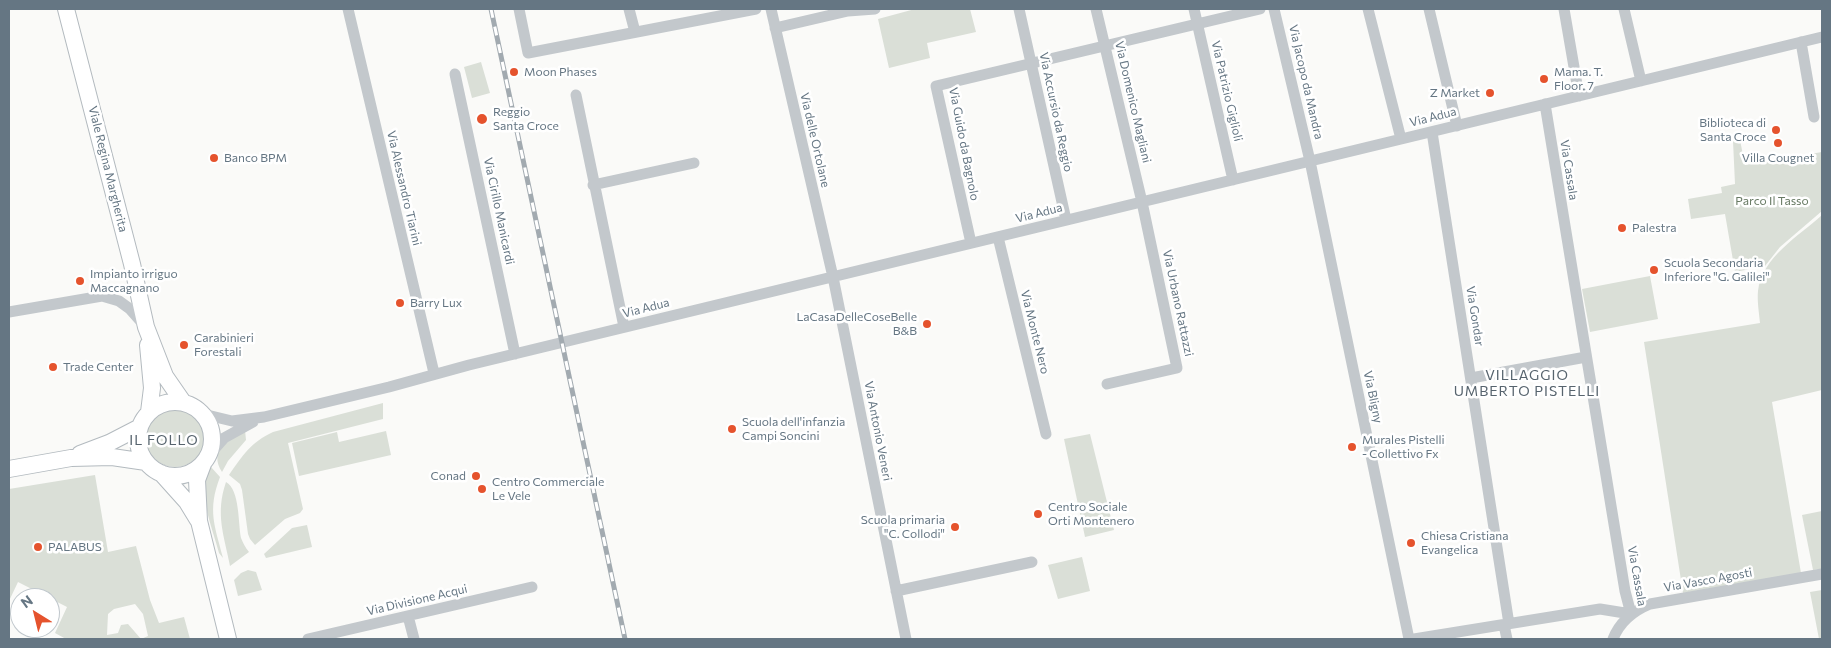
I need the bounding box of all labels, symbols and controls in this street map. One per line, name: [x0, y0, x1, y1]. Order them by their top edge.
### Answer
street label: Via Jacopo da Mandra: [1286, 23, 1326, 141]
street label: Via Patrizio Giglioli: [1208, 39, 1246, 143]
street label: Via Domenico Magliani: [1112, 40, 1154, 164]
street label: Via Accursio da Reggio: [1036, 51, 1076, 173]
place label: Moon Phases: [524, 65, 597, 79]
place label: Mama. T. Floor. 7: [1554, 65, 1603, 93]
marker: Moon Phases: [508, 66, 520, 78]
marker: Mama. T. Floor. 7: [1538, 73, 1550, 85]
street label: Via Guido da Bagnolo: [946, 86, 982, 202]
place label: Z Market: [1430, 86, 1480, 100]
marker: Z Market: [1484, 87, 1496, 99]
street label: Via delle Ortolane: [797, 91, 833, 189]
street label: Viale Regina Margherita: [85, 104, 131, 234]
street label: Via Adua: [1408, 104, 1458, 130]
place label: Reggio Santa Croce: [493, 105, 559, 133]
marker: Reggio Santa Croce: [475, 112, 489, 126]
place label: Biblioteca di Santa Croce: [1699, 116, 1766, 144]
marker: Biblioteca di Santa Croce: [1770, 124, 1782, 136]
street label: Via Alessandro Tiarini: [384, 129, 424, 247]
marker: Villa Cougnet: [1772, 137, 1784, 149]
street label: Via Cassala: [1557, 139, 1581, 201]
place label: Banco BPM: [224, 151, 287, 165]
place label: Villa Cougnet: [1742, 151, 1814, 165]
marker: Banco BPM: [208, 152, 220, 164]
street label: Via Cirillo Manicardi: [481, 156, 517, 266]
park label: Parco Il Tasso: [1735, 194, 1809, 208]
street label: Via Adua: [1014, 200, 1064, 226]
place label: Palestra: [1632, 221, 1676, 235]
marker: Palestra: [1616, 222, 1628, 234]
street label: Via Urbano Rattazzi: [1160, 248, 1196, 358]
place label: Scuola Secondaria Inferiore "G. Galilei": [1664, 256, 1770, 284]
marker: Scuola Secondaria Inferiore "G. Galilei": [1648, 264, 1660, 276]
place label: Impianto irriguo Maccagnano: [90, 267, 178, 295]
marker: Impianto irriguo Maccagnano: [74, 275, 86, 287]
street label: Via Gondar: [1463, 285, 1487, 347]
street label: Via Monte Nero: [1018, 289, 1052, 375]
street label: Via Adua: [621, 295, 671, 321]
place label: Barry Lux: [410, 296, 462, 310]
marker: Barry Lux: [394, 297, 406, 309]
place label: LaCasaDelleCoseBelle B&B: [796, 310, 917, 338]
marker: LaCasaDelleCoseBelle B&B: [921, 318, 933, 330]
place label: Carabinieri Forestali: [194, 331, 254, 359]
marker: Carabinieri Forestali: [178, 339, 190, 351]
place label: Trade Center: [63, 360, 134, 374]
marker: Trade Center: [47, 361, 59, 373]
district label: VILLAGGIO UMBERTO PISTELLI: [1452, 367, 1602, 400]
street label: Via Bligny: [1360, 369, 1386, 425]
street label: Via Antonio Veneri: [861, 380, 895, 482]
place label: Scuola dell'infanzia Campi Soncini: [742, 415, 845, 443]
marker: Scuola dell'infanzia Campi Soncini: [726, 423, 738, 435]
district label: IL FOLLO: [128, 432, 200, 448]
place label: Murales Pistelli - Collettivo Fx: [1362, 433, 1445, 461]
marker: Murales Pistelli - Collettivo Fx: [1346, 441, 1358, 453]
place label: Conad: [431, 469, 466, 483]
marker: Conad: [470, 470, 482, 482]
place label: Centro Commerciale Le Vele: [492, 475, 604, 503]
marker: Centro Commerciale Le Vele: [476, 483, 488, 495]
place label: Centro Sociale Orti Montenero: [1048, 500, 1135, 528]
marker: Centro Sociale Orti Montenero: [1032, 508, 1044, 520]
place label: Scuola primaria "C. Collodi": [861, 513, 945, 541]
marker: Scuola primaria "C. Collodi": [949, 521, 961, 533]
place label: Chiesa Cristiana Evangelica: [1421, 529, 1509, 557]
marker: Chiesa Cristiana Evangelica: [1405, 537, 1417, 549]
place label: PALABUS: [48, 540, 102, 554]
marker: PALABUS: [32, 541, 44, 553]
street label: Via Cassala: [1625, 545, 1649, 607]
street label: Via Vasco Agosti: [1663, 565, 1753, 595]
street label: Via Divisione Acqui: [365, 581, 469, 619]
north arrow: [10, 588, 60, 638]
text: N: [17, 591, 36, 611]

